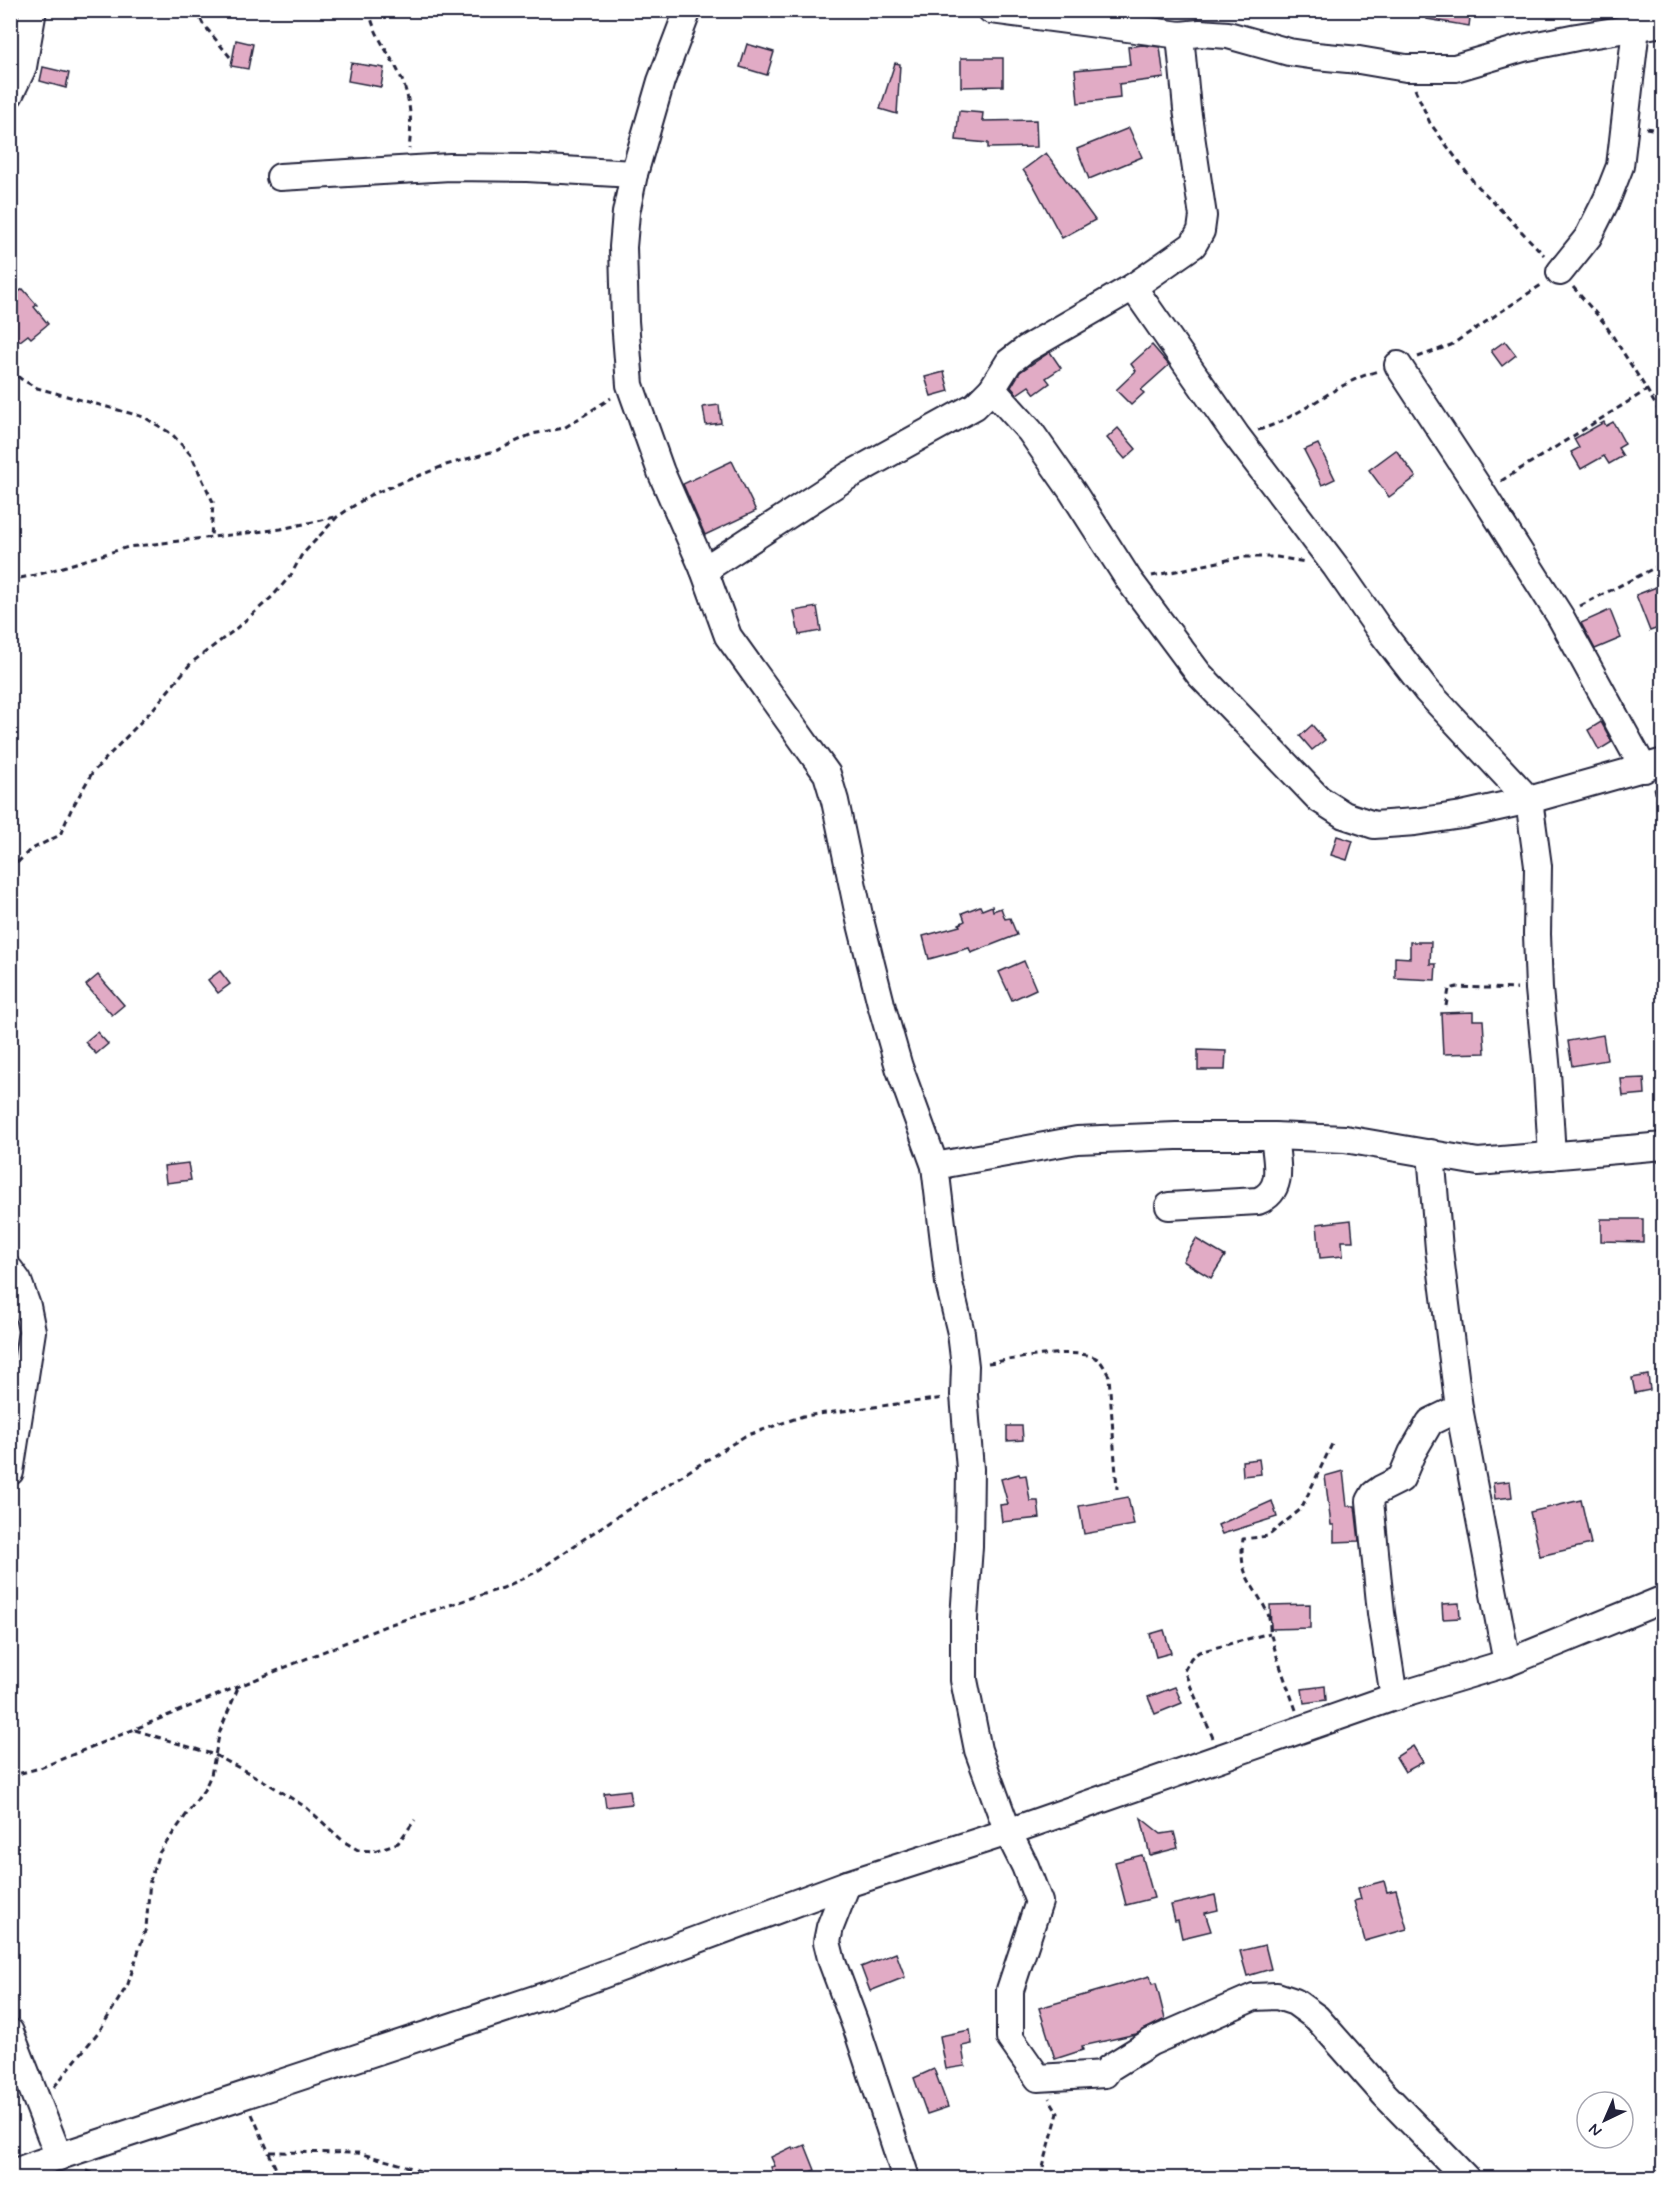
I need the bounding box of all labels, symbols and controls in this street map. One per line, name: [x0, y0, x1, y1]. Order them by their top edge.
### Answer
north arrow: [1575, 2090, 1635, 2150]
text: N: [1584, 2118, 1607, 2141]

